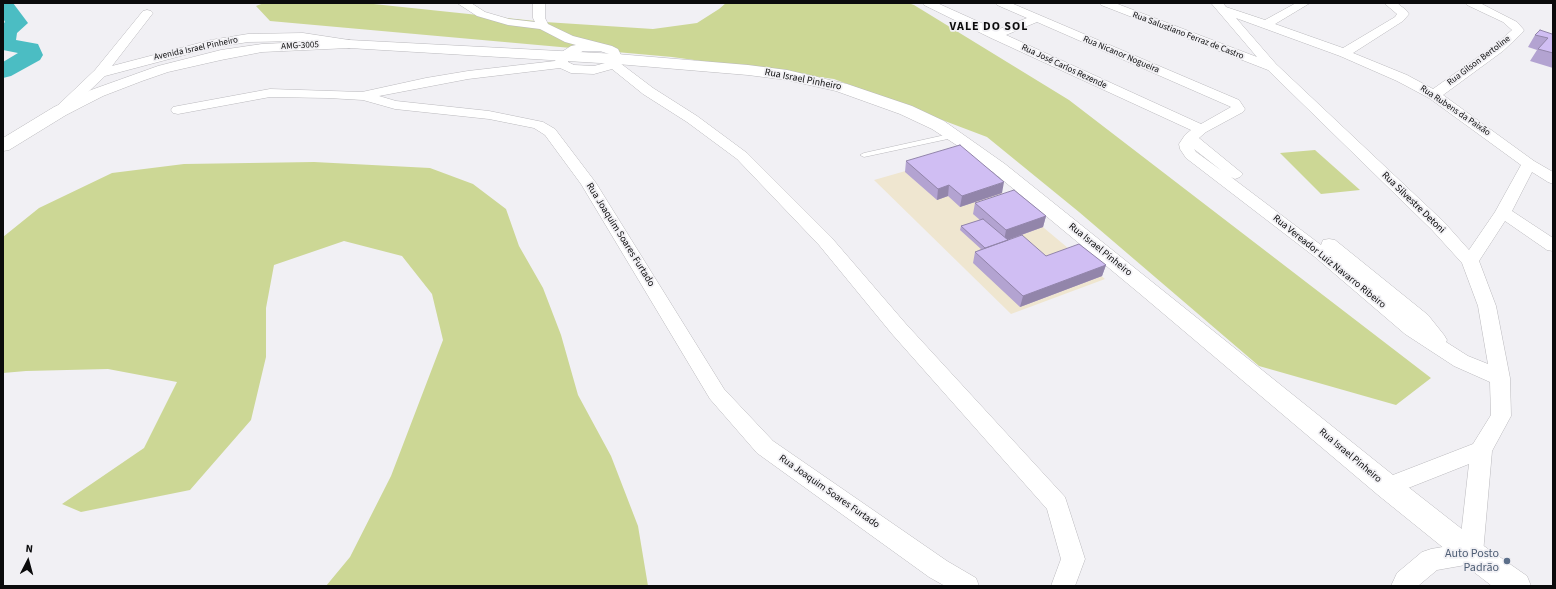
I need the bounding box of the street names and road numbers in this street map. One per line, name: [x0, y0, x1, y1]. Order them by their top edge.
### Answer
street label: Rua Salustiano Ferraz de Castro: [1131, 10, 1245, 62]
street label: Rua Nicanor Nogueira: [1081, 34, 1161, 76]
street label: Rua Gilson Bertoline: [1445, 34, 1513, 88]
street label: Avenida Israel Pinheiro: [153, 35, 239, 63]
street label: AMG-3005: [281, 40, 319, 52]
street label: Rua José Carlos Rezende: [1020, 42, 1108, 92]
street label: Rua Israel Pinheiro: [764, 67, 842, 93]
street label: Rua Rubens da Paixão: [1418, 83, 1492, 139]
street label: Rua Silvestre Detoni: [1379, 170, 1447, 236]
street label: Rua Joaquim Soares Furtado: [583, 181, 657, 289]
street label: Rua Vereador Luiz Navarro Ribeiro: [1270, 213, 1388, 311]
street label: Rua Israel Pinheiro: [1066, 221, 1134, 279]
street label: Rua Israel Pinheiro: [1316, 426, 1384, 486]
street label: Rua Joaquim Soares Furtado: [776, 453, 882, 531]

